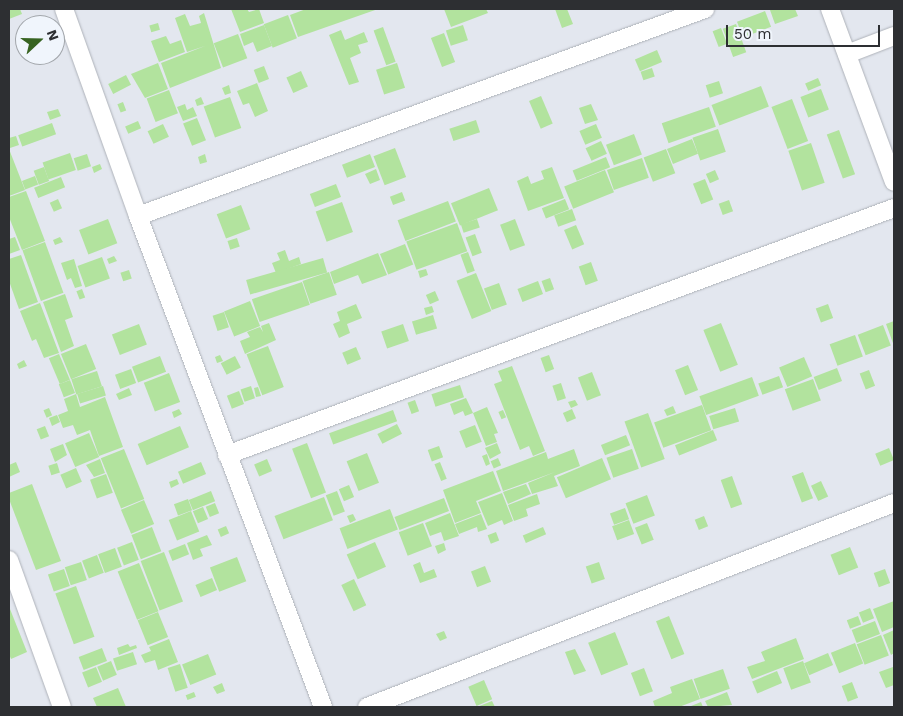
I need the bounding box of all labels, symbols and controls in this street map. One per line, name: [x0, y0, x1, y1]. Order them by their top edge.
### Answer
north arrow: [15, 15, 65, 65]
scale bar: [728, 15, 882, 47]
text: 50 m: [734, 25, 771, 43]
text: N: [44, 27, 62, 43]

